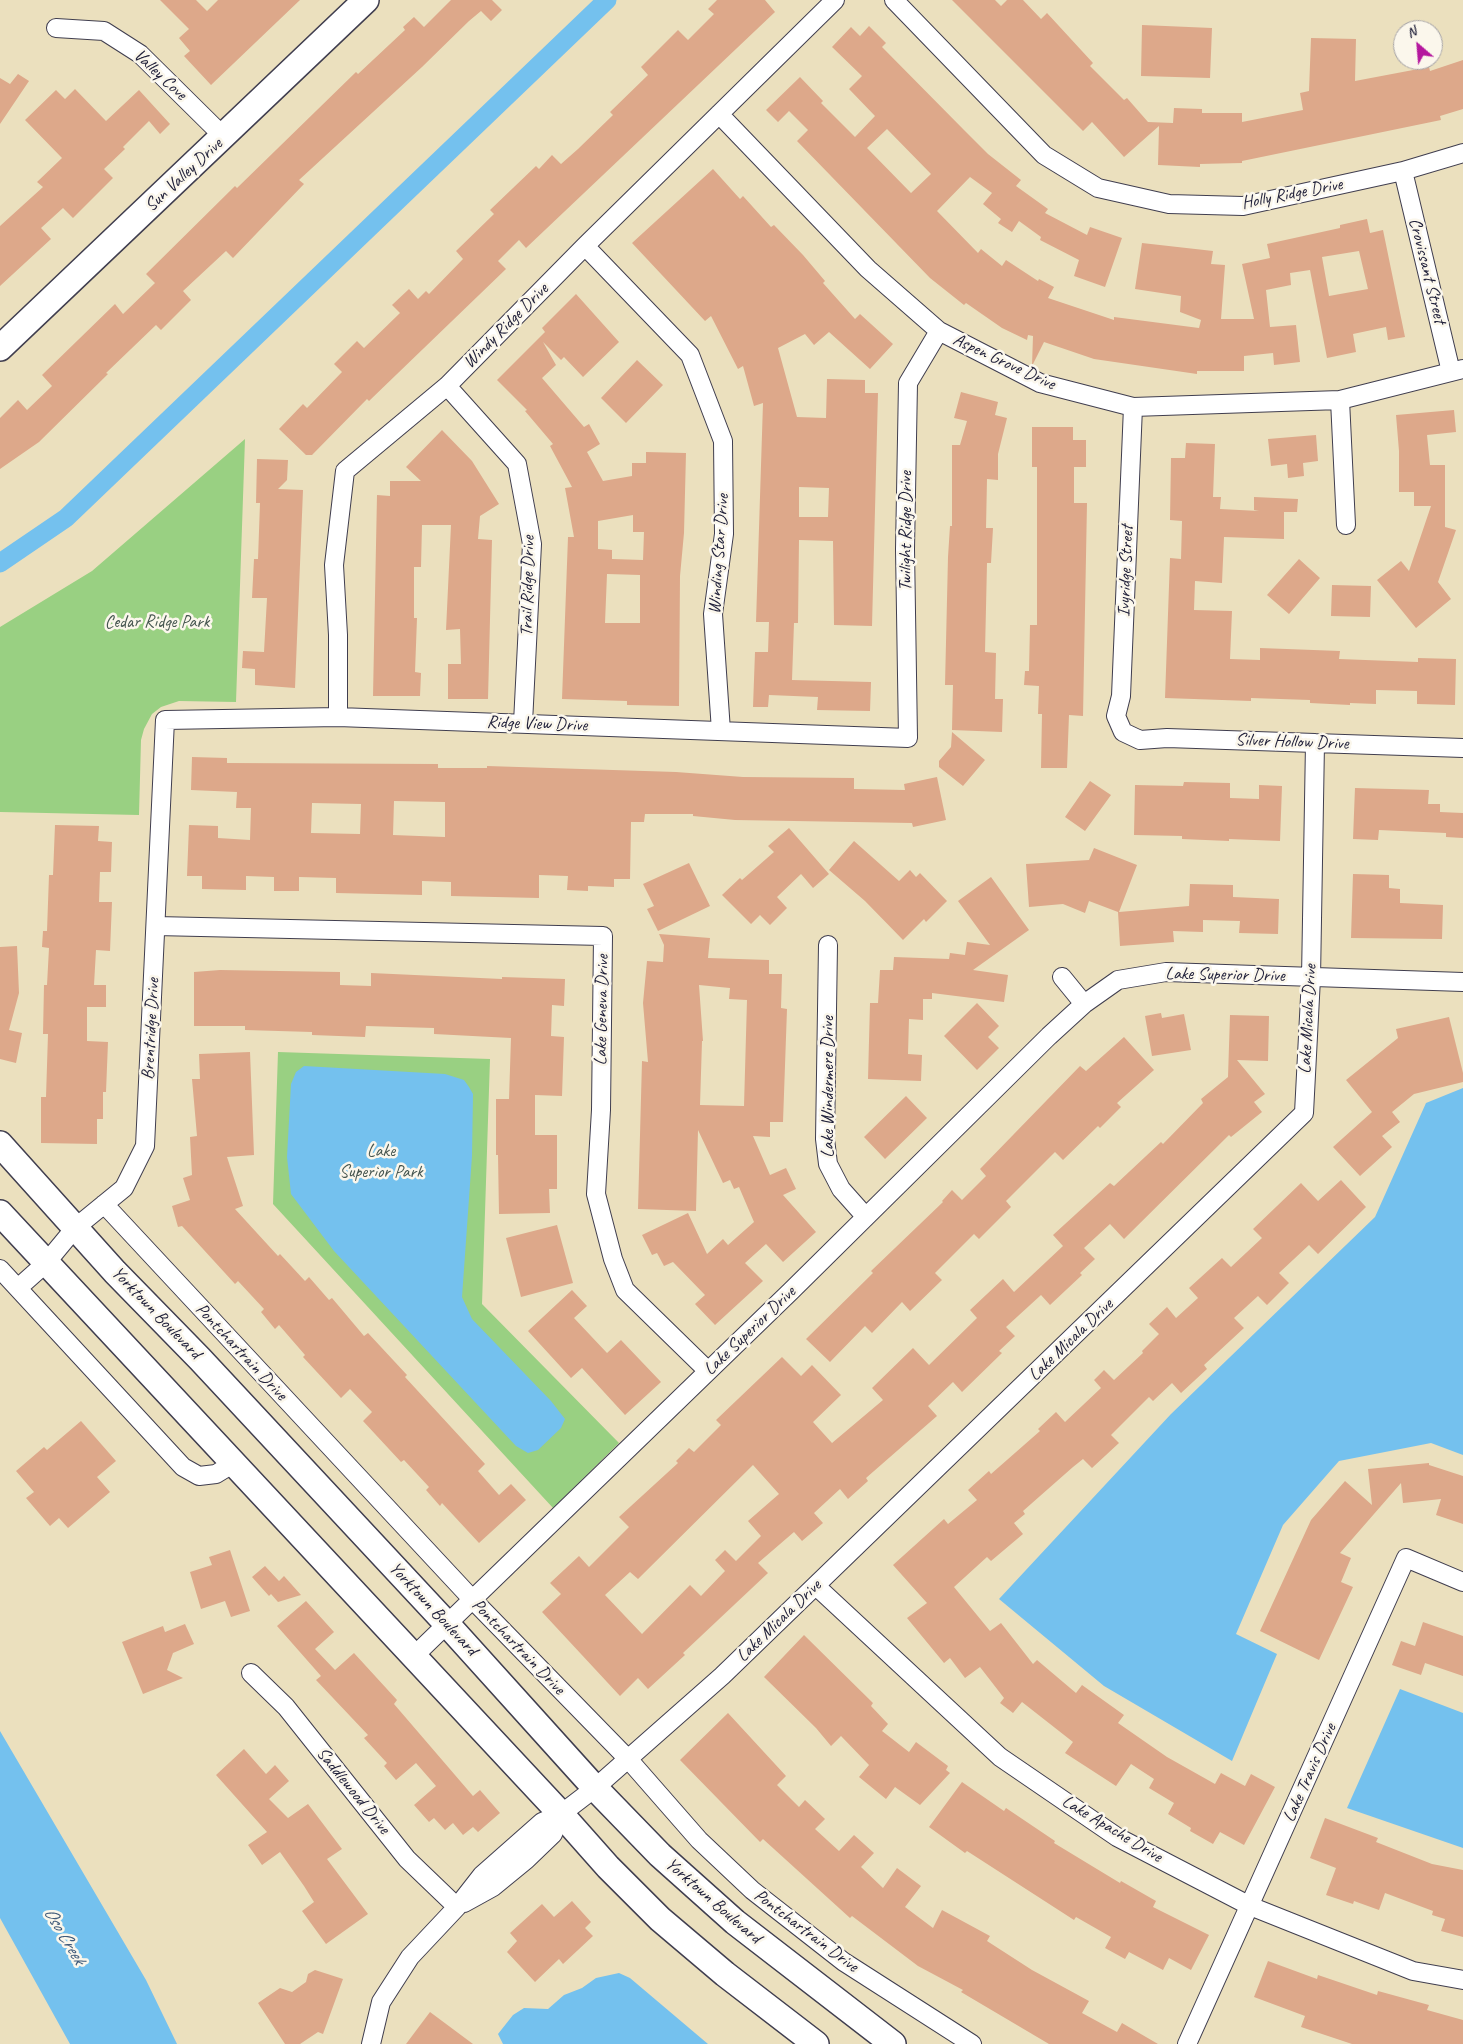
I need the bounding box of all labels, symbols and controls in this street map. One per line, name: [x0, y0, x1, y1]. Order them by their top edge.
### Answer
north arrow: [1393, 20, 1443, 70]
text: N: [1404, 23, 1419, 42]
street label: Valley Cove: [129, 45, 191, 105]
street label: Sun Valley Drive: [141, 134, 227, 216]
street label: Holly Ridge Drive: [1240, 174, 1344, 214]
street label: Crovissant Street: [1403, 216, 1451, 326]
street label: Windy Ridge Drive: [459, 279, 553, 373]
street label: Aspen Grove Drive: [950, 329, 1058, 395]
street label: Twilight Ridge Drive: [895, 471, 917, 591]
street label: Winding Star Drive: [704, 493, 734, 615]
street label: Ivyridge Street: [1114, 525, 1138, 617]
street label: Trail Ridge Drive: [516, 535, 540, 637]
park label: Cedar Ridge Park: [105, 611, 209, 633]
street label: Ridge View Drive: [486, 711, 588, 737]
street label: Silver Hollow Drive: [1235, 729, 1349, 755]
street label: Lake Geneva Drive: [590, 954, 614, 1066]
street label: Lake Superior Drive: [1165, 963, 1285, 987]
street label: Lake Micala Drive: [1294, 964, 1322, 1074]
street label: Brentridge Drive: [138, 978, 164, 1080]
street label: Lake Windermere Drive: [817, 1016, 839, 1158]
park label: Lake Superior Park: [339, 1140, 423, 1182]
street label: Yorktown Boulevard: [107, 1262, 205, 1364]
street label: Lake Superior Drive: [700, 1282, 800, 1380]
street label: Lake Micala Drive: [1024, 1294, 1118, 1386]
street label: Pontchartrain Drive: [190, 1299, 292, 1405]
street label: Yorktown Boulevard: [384, 1558, 482, 1660]
street label: Lake Micala Drive: [732, 1575, 826, 1667]
street label: Pontchartrain Drive: [467, 1595, 569, 1699]
street label: Lake Travis Drive: [1279, 1720, 1341, 1826]
street label: Saddlewood Drive: [311, 1743, 395, 1839]
street label: Lake Apache Drive: [1058, 1791, 1166, 1867]
street label: Yorktown Boulevard: [661, 1853, 765, 1949]
street label: Pontchartrain Drive: [750, 1885, 862, 1977]
water label: Oso Creek: [38, 1903, 90, 1969]

